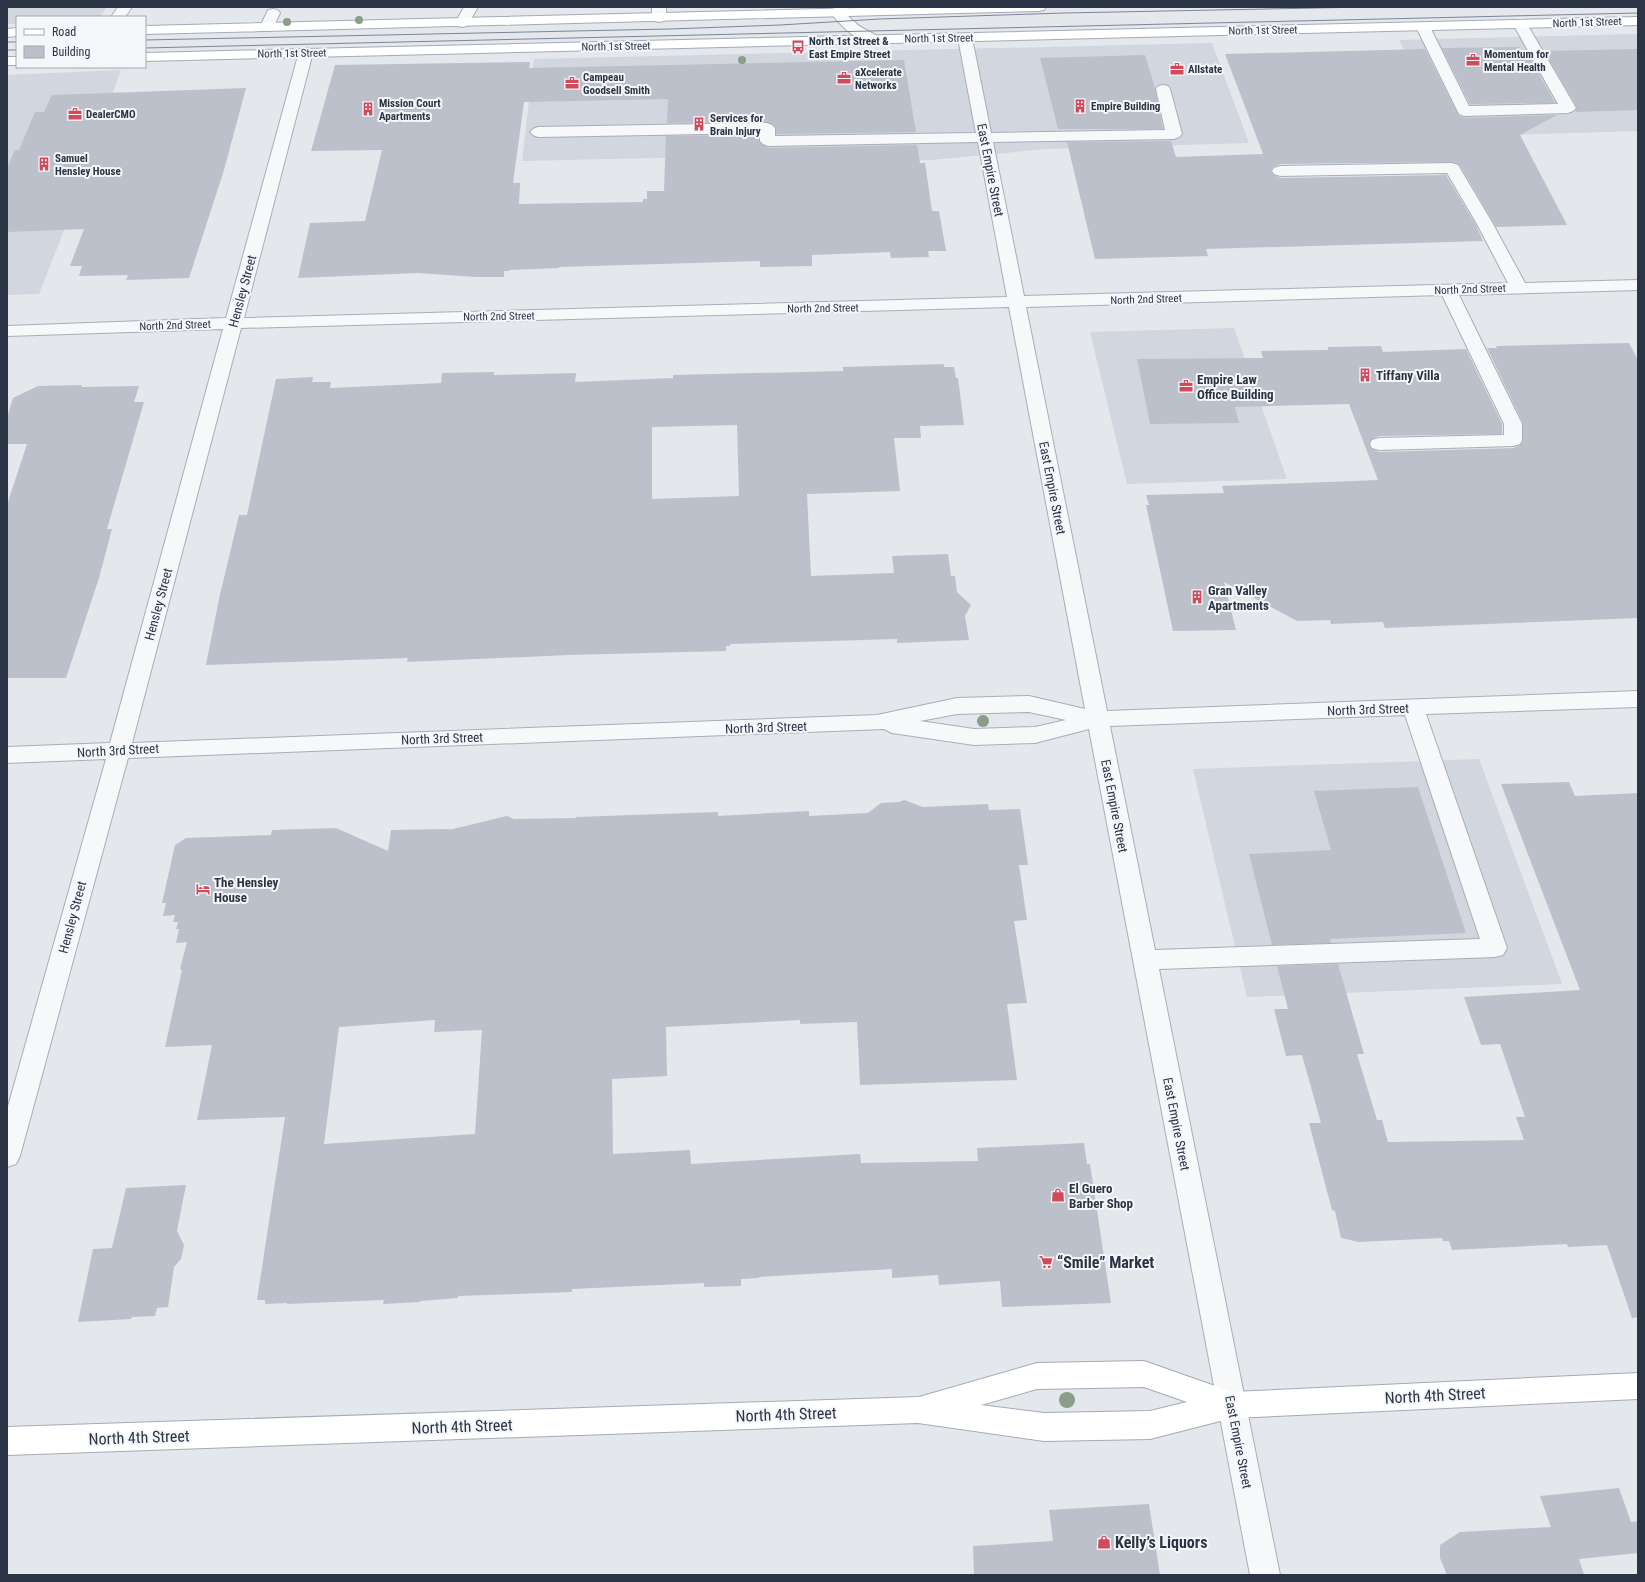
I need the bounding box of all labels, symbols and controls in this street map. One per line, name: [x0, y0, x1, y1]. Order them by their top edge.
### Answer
street label: North 1st Street: [1552, 15, 1622, 30]
legend: [16, 16, 146, 68]
street label: North 1st Street: [1228, 23, 1298, 38]
text: Road: [52, 25, 76, 39]
street label: North 1st Street: [904, 31, 974, 46]
place label: North 1st Street & East Empire Street: [809, 35, 891, 61]
street label: North 1st Street: [581, 39, 651, 54]
bus stop icon: North 1st Street & East Empire Street: [790, 39, 806, 55]
text: Building: [52, 45, 90, 59]
street label: North 1st Street: [257, 46, 327, 61]
place label: Momentum for Mental Health: [1484, 48, 1549, 74]
office icon: Momentum for Mental Health: [1465, 52, 1481, 68]
office icon: Allstate: [1169, 61, 1185, 77]
place label: Allstate: [1188, 63, 1222, 76]
place label: aXcelerate Networks: [855, 66, 902, 92]
office icon: aXcelerate Networks: [836, 70, 852, 86]
place label: Campeau Goodsell Smith: [583, 71, 650, 97]
office icon: Campeau Goodsell Smith: [564, 75, 580, 91]
place label: Mission Court Apartments: [379, 97, 441, 123]
building icon: Empire Building: [1072, 98, 1088, 114]
place label: Empire Building: [1091, 100, 1160, 113]
building icon: Mission Court Apartments: [360, 101, 376, 117]
office icon: DealerCMO: [67, 106, 83, 122]
place label: DealerCMO: [86, 108, 136, 121]
place label: Services for Brain Injury: [710, 112, 764, 138]
building icon: Services for Brain Injury: [691, 116, 707, 132]
street label: East Empire Street: [974, 122, 1007, 218]
place label: Samuel Hensley House: [55, 152, 121, 178]
building icon: Samuel Hensley House: [36, 156, 52, 172]
street label: Hensley Street: [226, 253, 259, 329]
street label: North 2nd Street: [1434, 282, 1506, 297]
street label: North 2nd Street: [1110, 292, 1182, 307]
street label: North 2nd Street: [787, 301, 859, 316]
street label: North 2nd Street: [463, 309, 535, 324]
street label: North 2nd Street: [139, 318, 211, 333]
building icon: Tiffany Villa: [1357, 367, 1373, 383]
place label: Tiffany Villa: [1376, 368, 1440, 383]
place label: Empire Law Office Building: [1197, 372, 1274, 402]
office icon: Empire Law Office Building: [1178, 378, 1194, 394]
street label: East Empire Street: [1036, 440, 1069, 536]
street label: Hensley Street: [142, 566, 175, 642]
place label: Gran Valley Apartments: [1208, 583, 1269, 613]
building icon: Gran Valley Apartments: [1189, 589, 1205, 605]
street label: North 3rd Street: [1327, 701, 1409, 718]
street label: North 3rd Street: [725, 719, 807, 736]
street label: North 3rd Street: [401, 730, 483, 747]
street label: North 3rd Street: [77, 741, 160, 760]
street label: East Empire Street: [1098, 758, 1131, 854]
place label: The Hensley House: [214, 875, 279, 905]
street label: Hensley Street: [56, 879, 89, 955]
hotel icon: The Hensley House: [195, 881, 211, 897]
street label: East Empire Street: [1160, 1076, 1193, 1172]
place label: El Guero Barber Shop: [1069, 1181, 1133, 1211]
shop icon: El Guero Barber Shop: [1050, 1187, 1066, 1203]
place label: “Smile” Market: [1057, 1253, 1154, 1272]
supermarket icon: “Smile” Market: [1038, 1254, 1054, 1270]
street label: North 4th Street: [1384, 1383, 1486, 1408]
street label: East Empire Street: [1222, 1394, 1255, 1490]
street label: North 4th Street: [735, 1403, 837, 1426]
street label: North 4th Street: [411, 1415, 513, 1438]
street label: North 4th Street: [88, 1426, 190, 1449]
place label: Kelly’s Liquors: [1115, 1533, 1207, 1552]
shop icon: Kelly’s Liquors: [1096, 1534, 1112, 1550]

